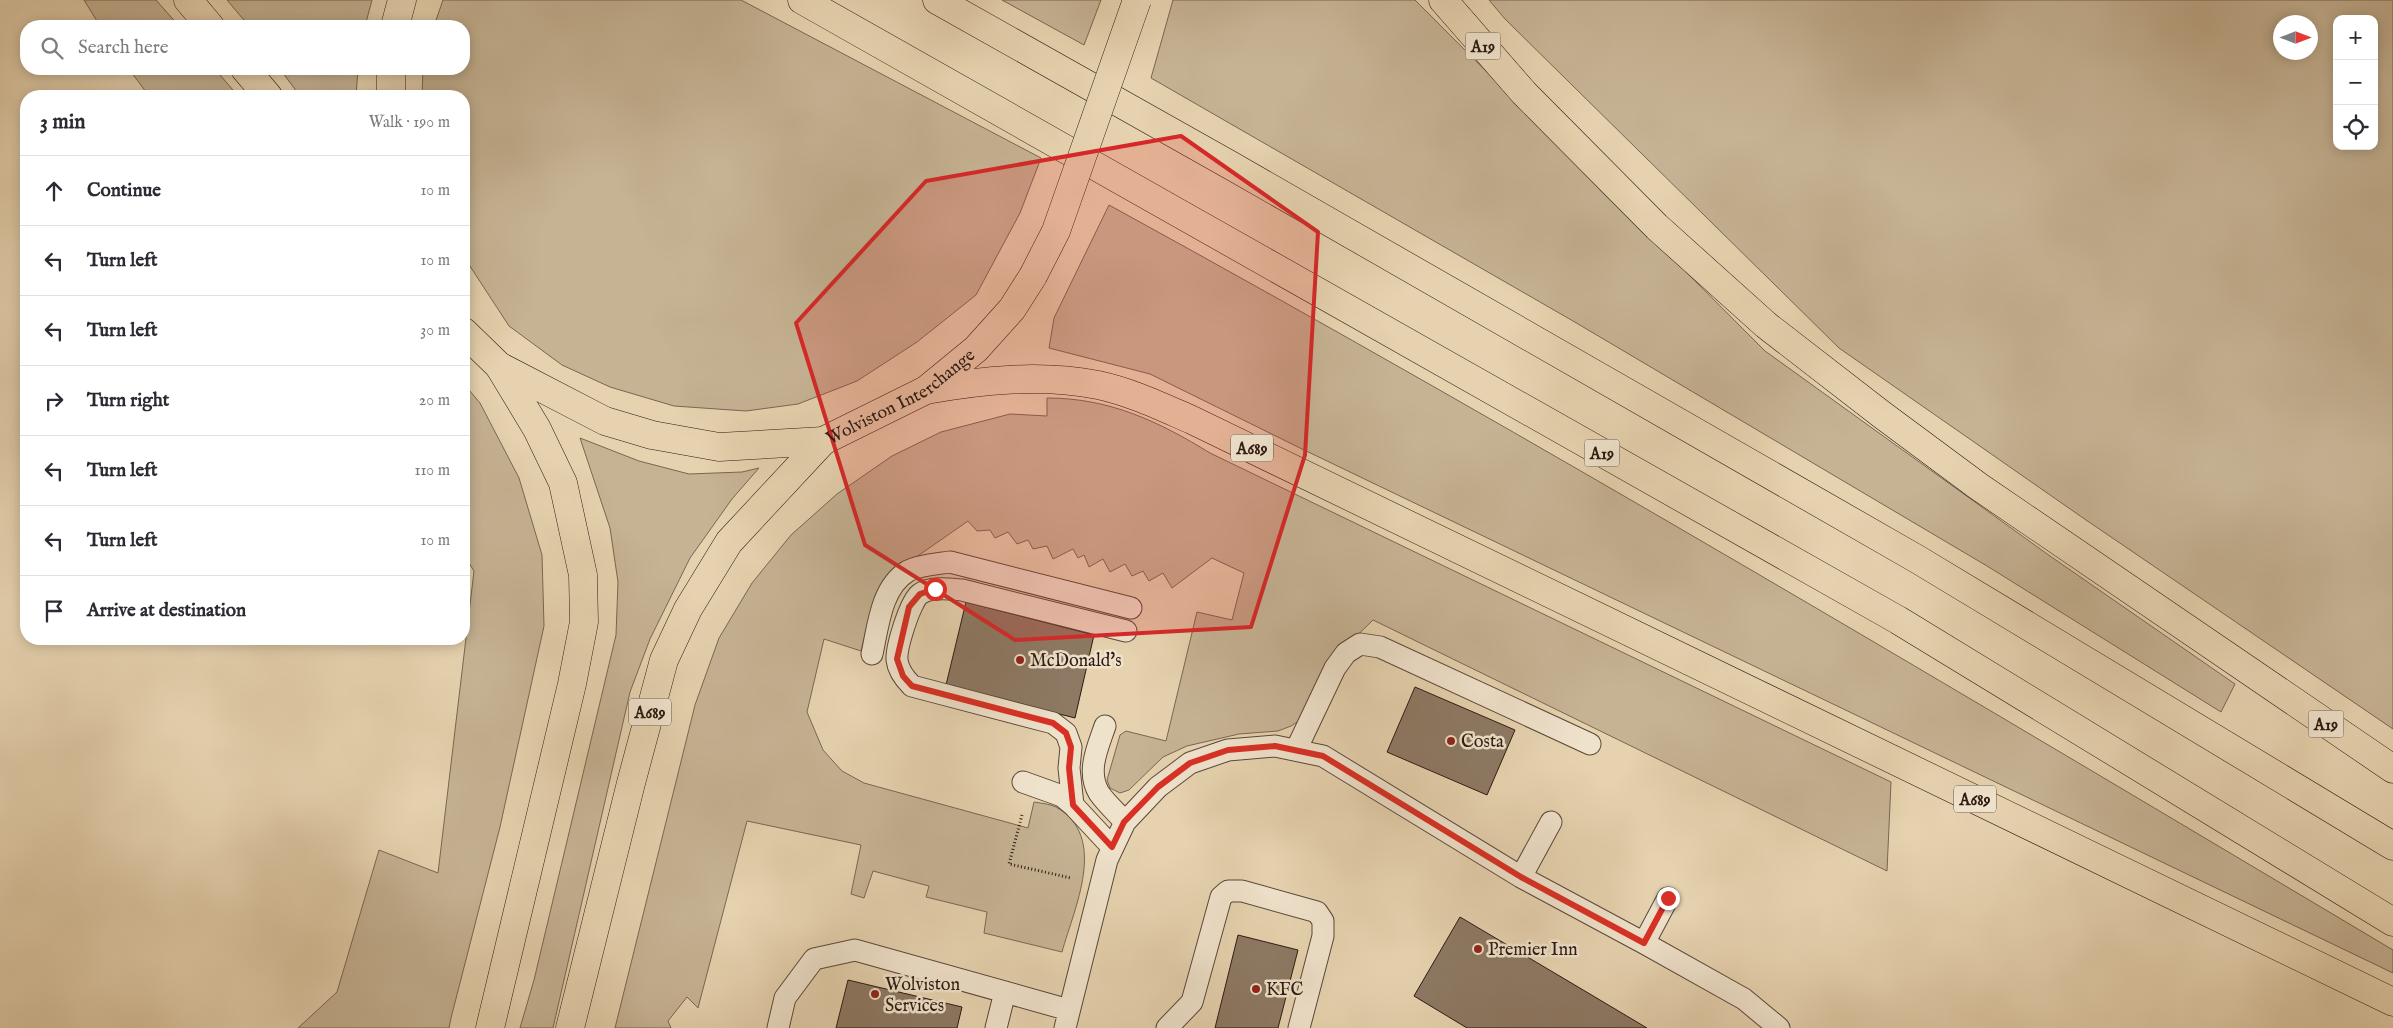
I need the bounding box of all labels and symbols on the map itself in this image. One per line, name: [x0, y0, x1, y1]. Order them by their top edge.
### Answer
north arrow: [2273, 15, 2318, 60]
road number: A19: [1466, 32, 1500, 59]
street label: Wolviston Interchange: [823, 344, 980, 451]
road number: A689: [1231, 434, 1273, 462]
road number: A19: [1584, 439, 1620, 466]
route start: [924, 578, 947, 601]
place label: McDonald's: [1030, 650, 1122, 673]
marker: McDonald's: [1014, 654, 1026, 666]
road number: A689: [629, 699, 671, 726]
road number: A19: [2308, 711, 2344, 738]
place label: Costa: [1461, 731, 1504, 754]
marker: Costa: [1445, 735, 1457, 747]
road number: A689: [1954, 786, 1996, 812]
route end: [1657, 887, 1680, 910]
place label: Premier Inn: [1488, 939, 1578, 962]
marker: Premier Inn: [1472, 943, 1484, 955]
place label: Wolviston Services: [885, 974, 960, 1018]
place label: KFC: [1266, 979, 1303, 1002]
marker: KFC: [1250, 983, 1262, 995]
marker: Wolviston Services: [869, 988, 881, 1000]

